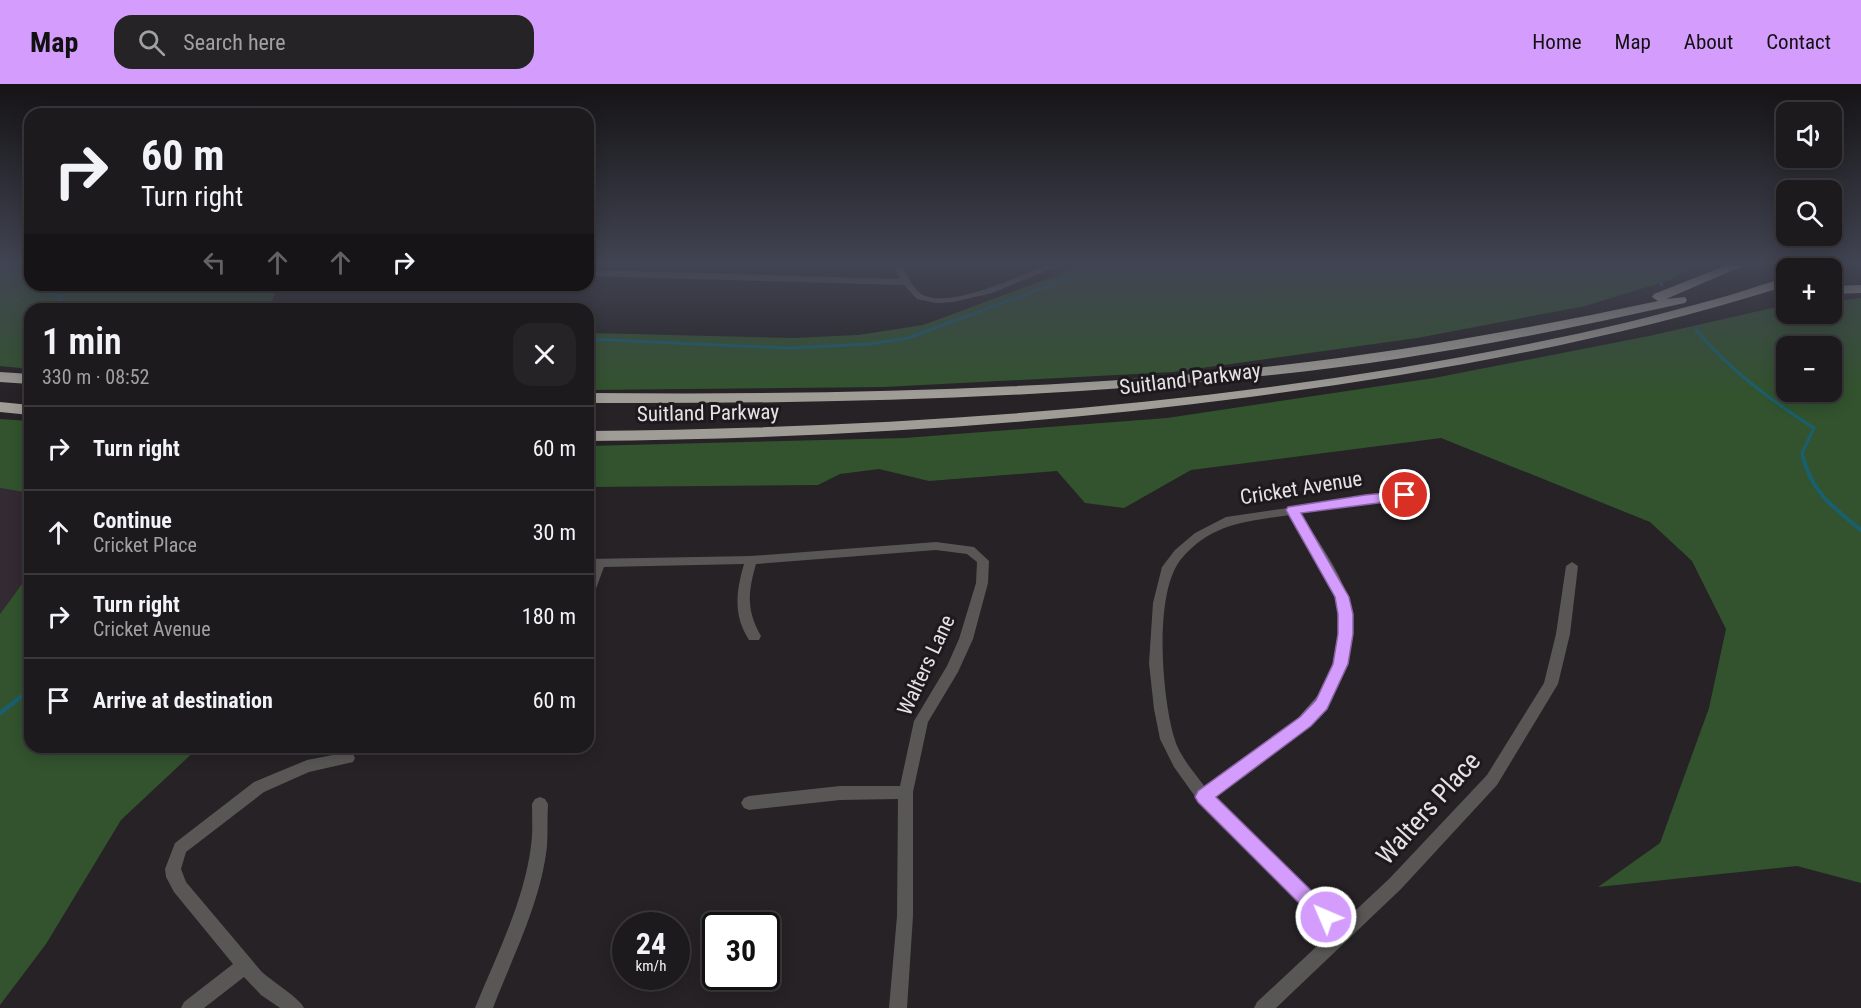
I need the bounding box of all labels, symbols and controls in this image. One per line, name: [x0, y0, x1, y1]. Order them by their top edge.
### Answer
search box: [114, 15, 534, 69]
text: Map: [30, 26, 78, 59]
icon: search: [135, 26, 168, 59]
text: Search here: [183, 30, 286, 55]
text: Home: [1532, 30, 1582, 54]
text: Map: [1615, 30, 1651, 54]
text: About: [1684, 30, 1733, 54]
text: Contact: [1766, 30, 1831, 54]
map controls: [1776, 102, 1842, 402]
button: sound: [1776, 102, 1842, 168]
text: 60 m: [141, 131, 224, 180]
icon: right: [42, 132, 120, 210]
button: search: [1776, 180, 1842, 246]
text: Turn right: [141, 181, 243, 213]
icon: left: [198, 246, 231, 279]
icon: ahead: [261, 246, 294, 279]
icon: ahead: [324, 246, 357, 279]
icon: right: [387, 246, 420, 279]
button: +: [1776, 258, 1842, 324]
text: 1 min: [42, 321, 122, 363]
button: close: [513, 323, 576, 386]
button: −: [1776, 336, 1842, 402]
street label: Suitland Parkway: [1118, 358, 1262, 400]
text: 330 m · 08:52: [42, 365, 149, 389]
street label: Suitland Parkway: [637, 400, 780, 426]
icon: right: [42, 432, 75, 465]
text: Turn right: [93, 436, 180, 461]
text: 60 m: [533, 436, 576, 461]
street label: Cricket Avenue: [1238, 466, 1364, 510]
pin: [1379, 469, 1430, 520]
icon: arrive: [1388, 478, 1421, 511]
text: Continue: [93, 508, 172, 533]
icon: ahead: [42, 516, 75, 549]
text: 30 m: [533, 520, 576, 545]
text: Cricket Place: [93, 533, 197, 557]
text: Turn right: [93, 592, 180, 617]
icon: right: [42, 600, 75, 633]
text: 180 m: [522, 604, 576, 629]
street label: Walters Lane: [892, 611, 960, 719]
text: Cricket Avenue: [93, 617, 211, 641]
icon: arrive: [42, 684, 75, 717]
text: Arrive at destination: [93, 688, 273, 713]
text: 60 m: [533, 688, 576, 713]
street label: Walters Place: [1370, 746, 1486, 870]
position arrow: [1294, 885, 1358, 949]
speed limit sign: 30: [702, 912, 780, 990]
text: 24: [636, 926, 666, 961]
text: km/h: [636, 957, 666, 975]

